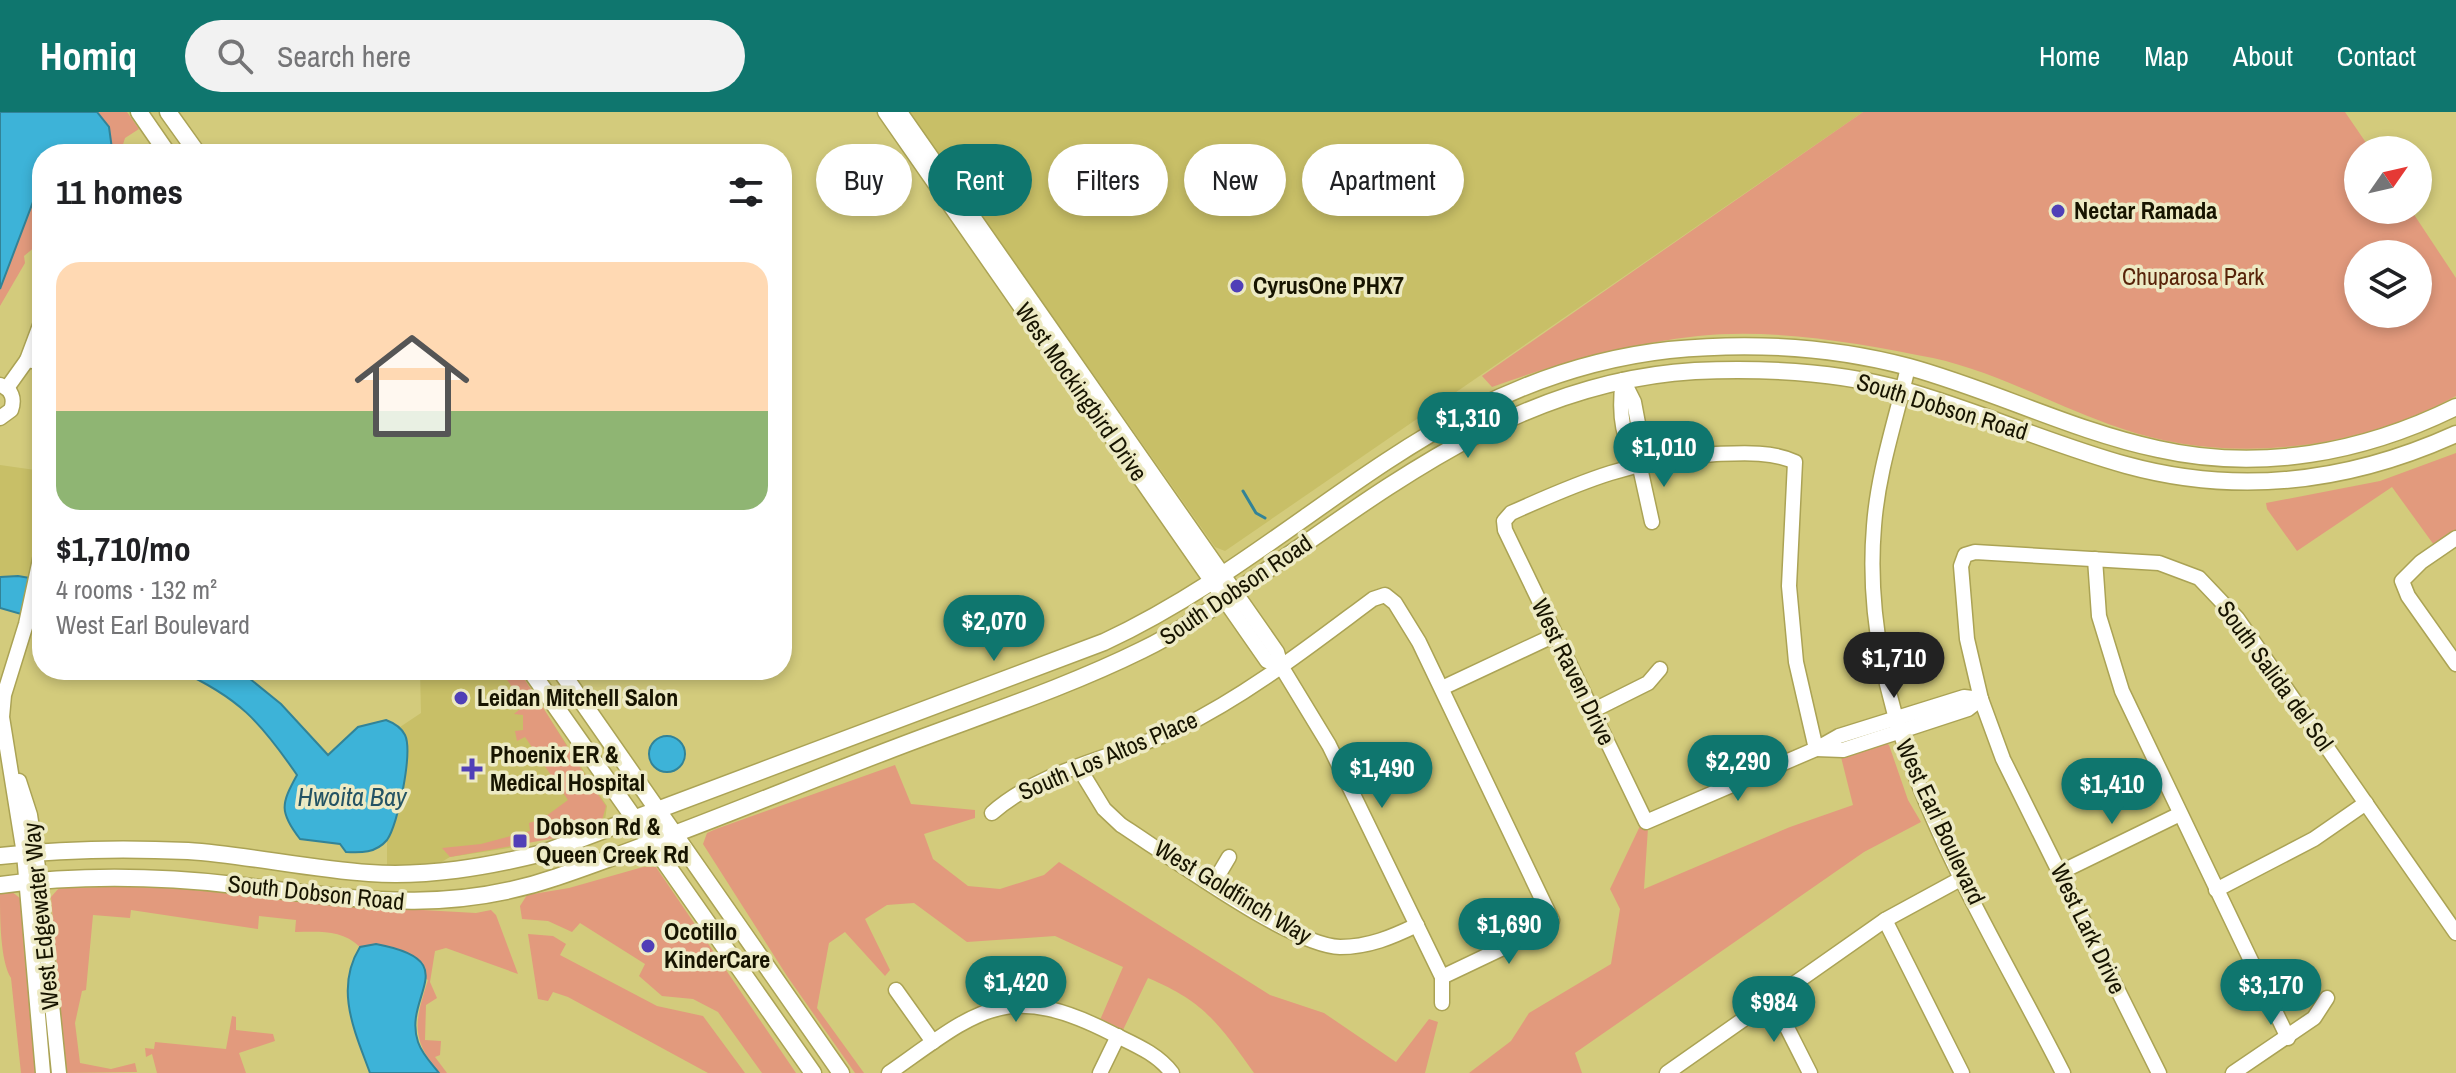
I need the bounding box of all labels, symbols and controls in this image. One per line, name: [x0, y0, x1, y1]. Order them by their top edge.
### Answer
search box: [185, 20, 745, 92]
text: Homiq: [40, 31, 137, 82]
icon: search: [213, 34, 257, 78]
text: Search here: [277, 36, 411, 76]
text: Home: [2039, 37, 2100, 75]
text: Map: [2144, 37, 2189, 75]
text: About: [2233, 37, 2293, 75]
text: Contact: [2337, 37, 2416, 75]
north arrow: [2344, 136, 2432, 224]
map controls: [2344, 136, 2432, 328]
chip: Buy: [816, 144, 912, 216]
chip: Rent: [928, 144, 1032, 216]
chip: Filters: [1048, 144, 1168, 216]
chip: New: [1184, 144, 1286, 216]
chip: Apartment: [1302, 144, 1464, 216]
text: 11 homes: [56, 169, 183, 215]
icon: filters: [724, 170, 768, 214]
place label: Nectar Ramada: [2074, 194, 2217, 226]
marker: Nectar Ramada: [2049, 202, 2067, 220]
button: layers: [2344, 240, 2432, 328]
park label: Chuparosa Park: [2122, 260, 2264, 292]
place label: CyrusOne PHX7: [1253, 269, 1404, 301]
marker: CyrusOne PHX7: [1228, 277, 1246, 295]
street label: West Mockingbird Drive: [1008, 296, 1155, 487]
icon: home: [340, 314, 484, 458]
street label: South Dobson Road: [1853, 365, 2032, 447]
pin: $1,310: [1403, 392, 1533, 460]
text: $1,310: [1435, 400, 1501, 435]
pin: $1,010: [1599, 421, 1729, 489]
text: $1,010: [1631, 429, 1697, 464]
text: $1,710/mo: [56, 526, 191, 572]
street label: South Dobson Road: [1153, 526, 1318, 652]
text: 4 rooms · 132 m²: [56, 572, 217, 607]
street label: West Raven Drive: [1525, 593, 1623, 750]
street label: South Salida del Sol: [2210, 594, 2341, 757]
pin: $2,070: [929, 595, 1059, 663]
text: $2,070: [961, 603, 1027, 638]
text: West Earl Boulevard: [56, 607, 250, 642]
pin: $1,710: [1829, 632, 1959, 700]
text: $1,710: [1861, 640, 1927, 675]
place label: Leidan Mitchell Salon: [477, 681, 678, 713]
marker: Leidan Mitchell Salon: [452, 689, 470, 707]
street label: South Los Altos Place: [1013, 703, 1202, 807]
street label: West Earl Boulevard: [1889, 734, 1993, 909]
pin: $2,290: [1673, 735, 1803, 803]
place label: Phoenix ER & Medical Hospital: [490, 738, 645, 798]
pin: $1,490: [1317, 742, 1447, 810]
text: $2,290: [1705, 743, 1771, 778]
text: $1,490: [1349, 750, 1415, 785]
marker: Phoenix ER & Medical Hospital: [461, 758, 483, 780]
pin: $1,410: [2047, 758, 2177, 826]
text: $1,410: [2079, 766, 2145, 801]
water label: Hwoita Bay: [297, 779, 408, 814]
place label: Dobson Rd & Queen Creek Rd: [536, 810, 689, 870]
street label: West Edgewater Way: [14, 821, 66, 1011]
marker: Dobson Rd & Queen Creek Rd: [511, 832, 529, 850]
street label: West Goldfinch Way: [1149, 832, 1318, 951]
street label: West Lark Drive: [2044, 858, 2134, 999]
street label: South Dobson Road: [226, 867, 406, 917]
pin: $1,690: [1444, 898, 1574, 966]
text: $1,690: [1476, 906, 1542, 941]
place label: Ocotillo KinderCare: [664, 915, 770, 975]
marker: Ocotillo KinderCare: [639, 937, 657, 955]
pin: $1,420: [951, 956, 1081, 1024]
pin: $3,170: [2206, 959, 2336, 1027]
text: $1,420: [983, 964, 1049, 999]
text: $3,170: [2238, 967, 2304, 1002]
pin: $984: [1727, 976, 1821, 1044]
text: $984: [1750, 984, 1798, 1019]

